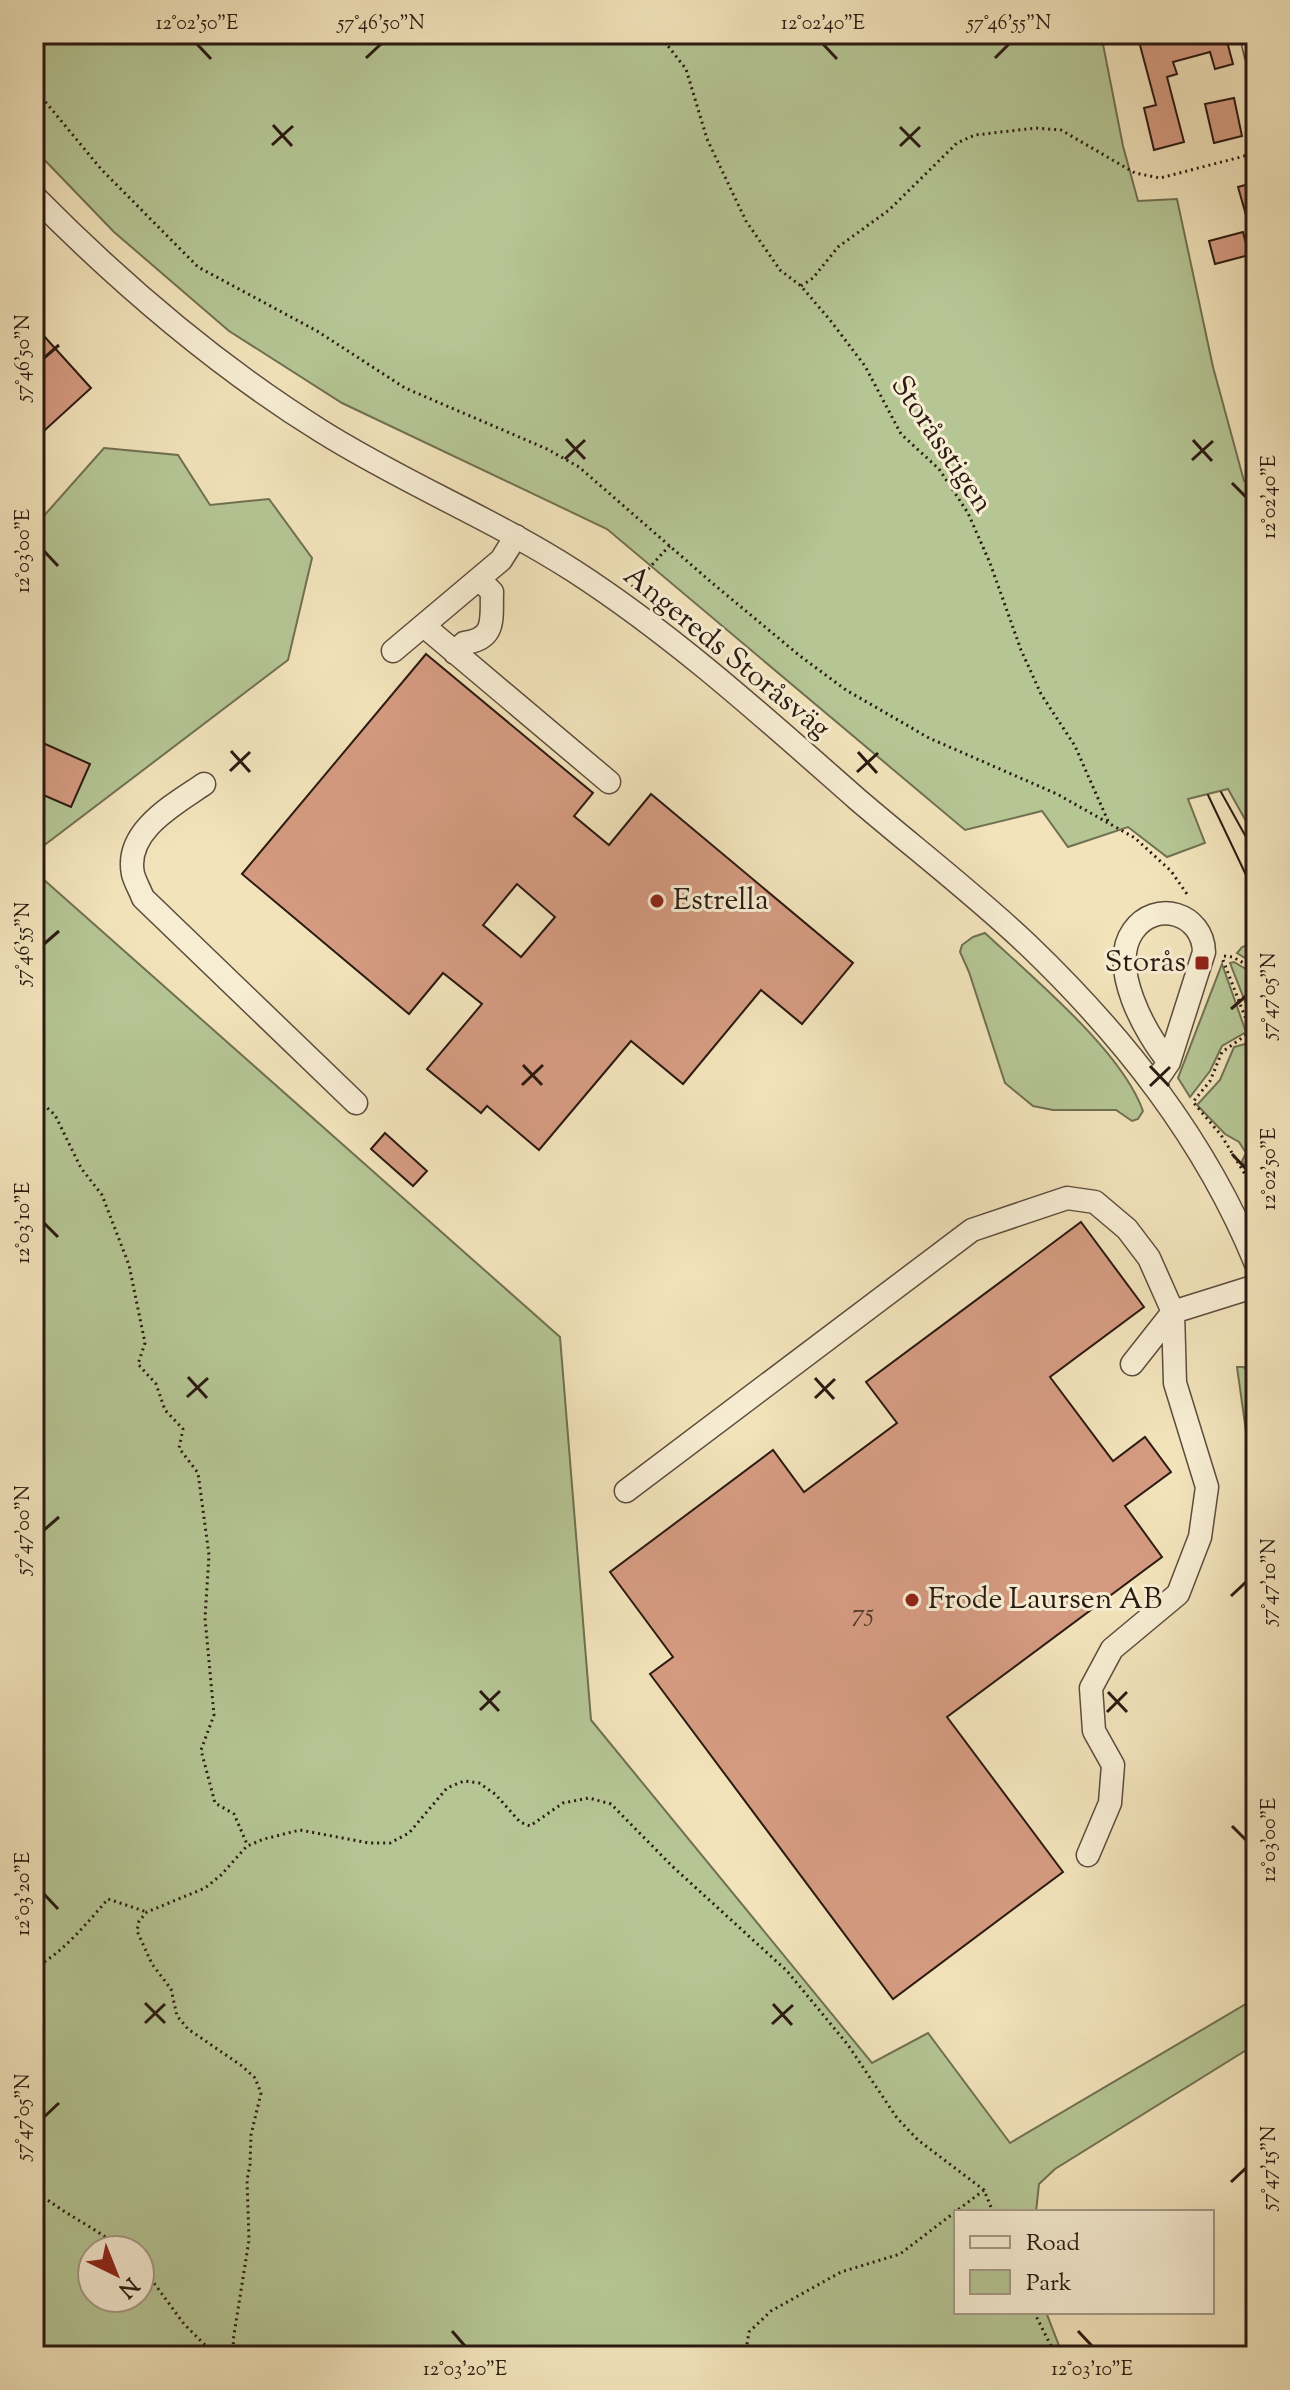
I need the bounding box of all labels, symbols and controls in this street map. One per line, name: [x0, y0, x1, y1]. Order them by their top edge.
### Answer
text: 12°02'50"E: [156, 10, 238, 39]
text: 57°46'50"N: [336, 10, 425, 39]
text: 12°02'40"E: [781, 10, 865, 39]
text: 57°46'55"N: [966, 10, 1051, 39]
text: 57°46'50"N: [10, 314, 39, 403]
street label: Storåsstigen: [879, 367, 1003, 523]
text: 12°02'40"E: [1256, 455, 1285, 539]
text: 12°03'00"E: [10, 509, 39, 593]
street label: Angereds Storåsväg: [613, 556, 839, 750]
place label: Estrella: [673, 880, 769, 923]
marker: Estrella: [648, 892, 666, 910]
text: 57°46'55"N: [10, 902, 39, 987]
place label: Storås: [1105, 942, 1186, 985]
text: 57°47'05"N: [1256, 953, 1285, 1040]
marker: Storås: [1193, 954, 1211, 972]
text: 12°02'50"E: [1256, 1128, 1285, 1210]
text: 12°03'10"E: [10, 1182, 39, 1264]
text: 57°47'00"N: [10, 1485, 39, 1576]
text: 57°47'10"N: [1256, 1538, 1285, 1627]
place label: Frode Laursen AB: [928, 1579, 1162, 1622]
marker: Frode Laursen AB: [903, 1591, 921, 1609]
house number: 75: [852, 1596, 874, 1633]
text: 12°03'00"E: [1256, 1798, 1285, 1882]
text: 12°03'20"E: [10, 1852, 39, 1936]
text: 57°47'05"N: [10, 2074, 39, 2161]
text: 57°47'15"N: [1256, 2126, 1285, 2211]
legend: [954, 2210, 1214, 2314]
text: Road: [1026, 2227, 1080, 2261]
north arrow: [76, 2234, 156, 2314]
text: Park: [1026, 2267, 1072, 2301]
text: N: [110, 2269, 145, 2304]
text: 12°03'20"E: [423, 2356, 507, 2385]
text: 12°03'10"E: [1051, 2356, 1133, 2385]

